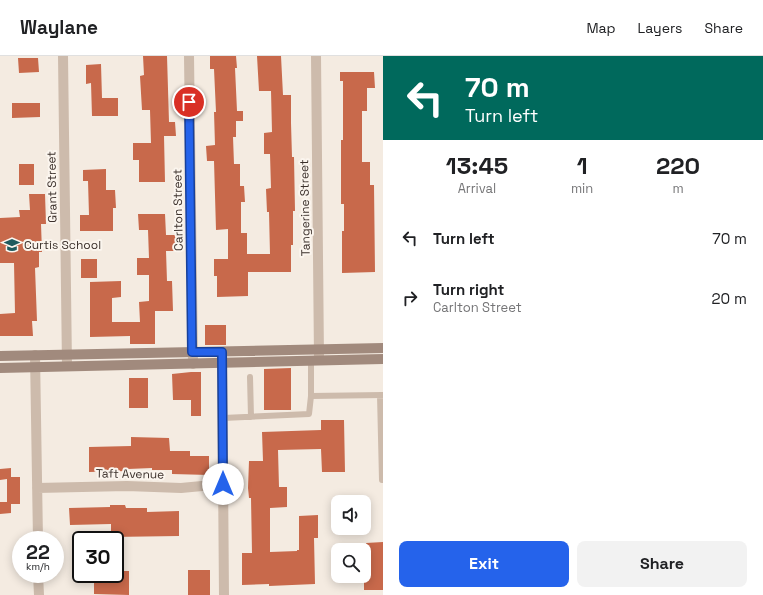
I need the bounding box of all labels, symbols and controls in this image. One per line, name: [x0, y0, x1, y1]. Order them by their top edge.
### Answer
text: Waylane: [20, 15, 98, 40]
text: Map: [586, 19, 616, 37]
text: Layers: [638, 19, 682, 37]
text: Share: [704, 19, 743, 37]
text: 70 m: [465, 69, 530, 105]
icon: left: [399, 72, 451, 124]
pin: [172, 85, 206, 119]
icon: arrive: [178, 91, 200, 113]
text: Turn left: [465, 104, 538, 127]
text: 13:45: [446, 150, 508, 181]
text: 1: [577, 150, 588, 181]
text: 220: [656, 150, 700, 181]
street label: Grant Street: [43, 151, 61, 223]
street label: Tangerine Street: [296, 159, 314, 257]
street label: Carlton Street: [169, 169, 187, 251]
text: Arrival: [458, 180, 496, 197]
text: min: [571, 180, 593, 197]
text: m: [673, 180, 684, 197]
icon: left: [399, 227, 421, 249]
text: Turn left: [433, 229, 495, 248]
text: 70 m: [712, 229, 747, 248]
school or university icon: Curtis School: [3, 236, 21, 254]
place label: Curtis School: [24, 237, 101, 253]
text: Turn right: [433, 280, 504, 299]
icon: right: [399, 287, 421, 309]
text: 20 m: [712, 289, 747, 308]
text: Carlton Street: [433, 299, 522, 316]
position arrow: [202, 463, 244, 505]
street label: Taft Avenue: [96, 465, 164, 483]
map controls: [331, 495, 371, 583]
button: sound: [331, 495, 371, 535]
speed limit sign: 30: [72, 531, 124, 583]
text: 22: [26, 539, 50, 565]
button: Exit: [399, 541, 569, 587]
button: Share: [577, 541, 747, 587]
button: search: [331, 543, 371, 583]
text: km/h: [26, 560, 50, 573]

